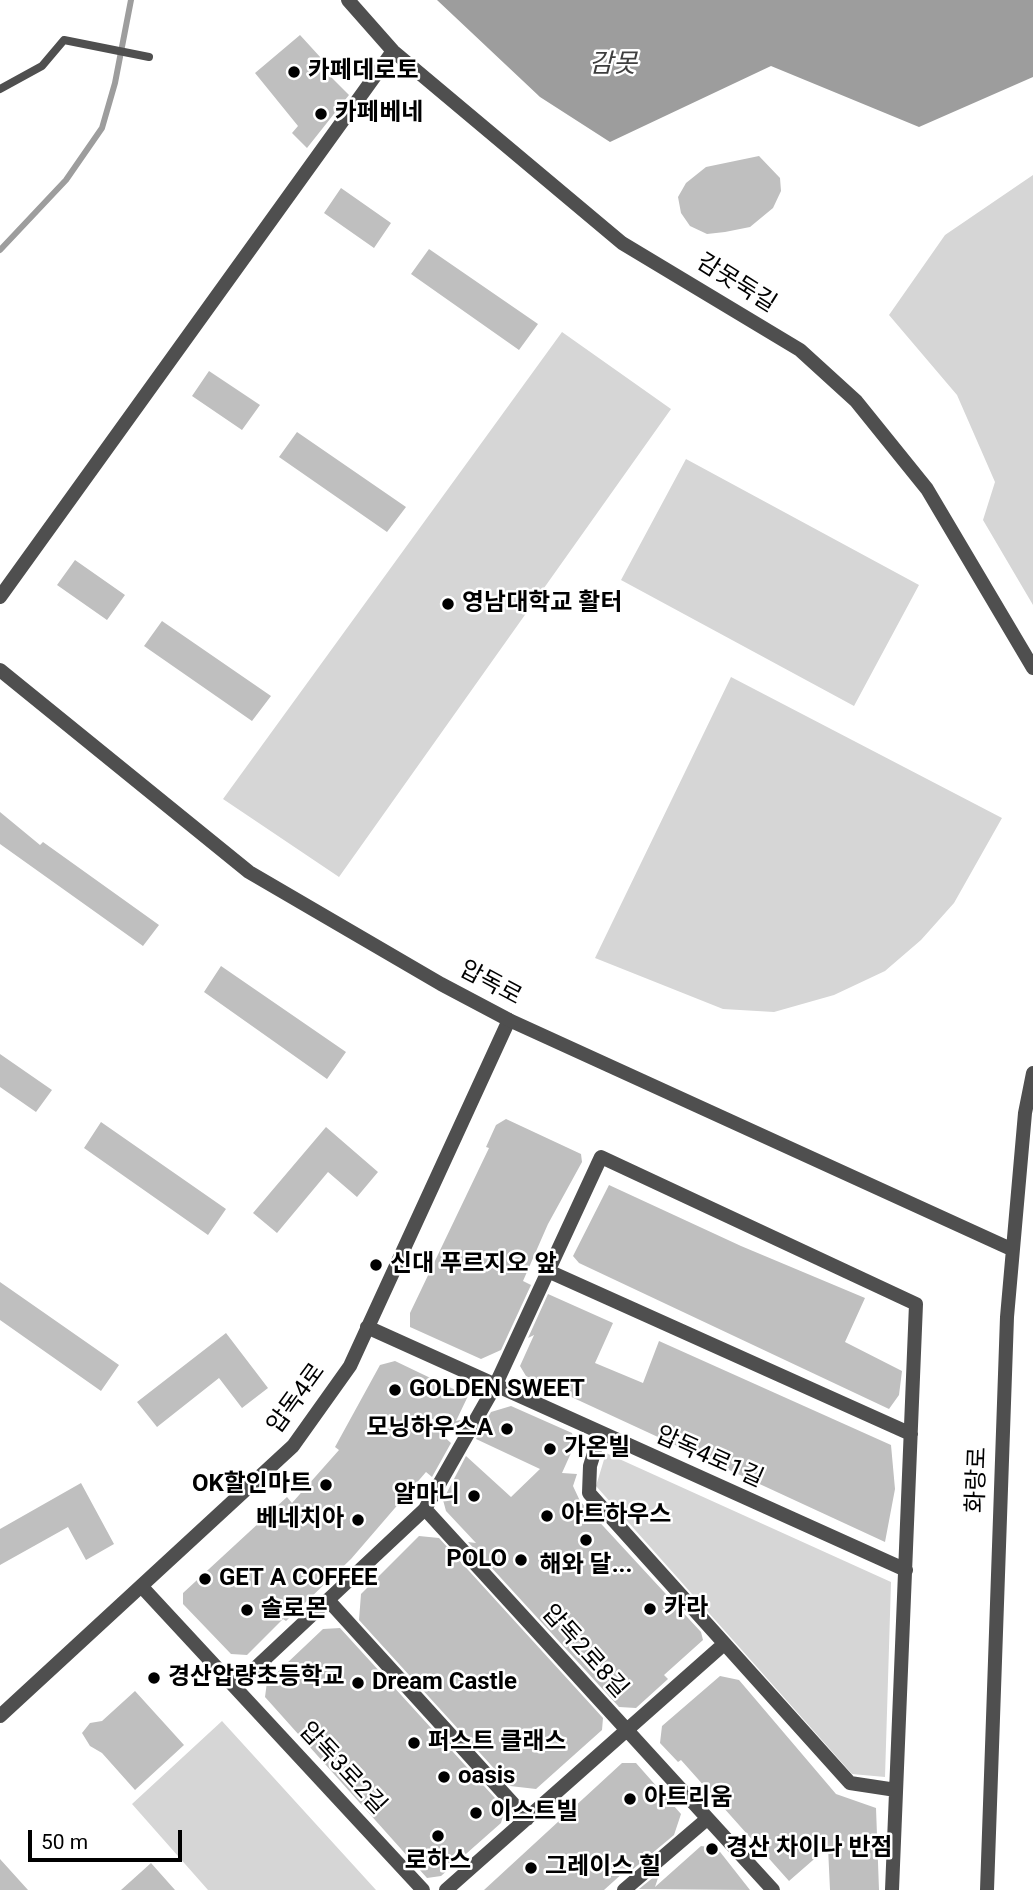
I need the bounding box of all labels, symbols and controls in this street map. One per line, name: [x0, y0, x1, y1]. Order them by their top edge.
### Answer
water label: 감못: [589, 49, 637, 81]
place label: 카페데로토: [308, 58, 418, 86]
marker: 카페데로토: [286, 64, 302, 80]
place label: 카페베네: [335, 100, 423, 128]
marker: 카페베네: [313, 106, 329, 122]
street label: 감못둑길: [691, 248, 781, 320]
place label: 영남대학교 활터: [462, 590, 623, 618]
marker: 영남대학교 활터: [440, 596, 456, 612]
street label: 압독로: [454, 956, 526, 1012]
place label: 신대 푸르지오 앞: [390, 1251, 556, 1279]
marker: 신대 푸르지오 앞: [368, 1257, 384, 1273]
street label: 압독4로: [262, 1358, 332, 1440]
place label: GOLDEN SWEET: [409, 1376, 585, 1404]
marker: GOLDEN SWEET: [387, 1382, 403, 1398]
place label: 모닝하우스A: [366, 1415, 493, 1443]
marker: 모닝하우스A: [499, 1421, 515, 1437]
street label: 압독4로1길: [650, 1421, 768, 1495]
place label: 가온빌: [564, 1435, 630, 1463]
marker: 가온빌: [542, 1441, 558, 1457]
street label: 화랑로: [962, 1446, 994, 1514]
place label: OK할인마트: [192, 1471, 312, 1499]
marker: OK할인마트: [318, 1477, 334, 1493]
place label: 알마니: [394, 1482, 460, 1510]
marker: 알마니: [466, 1488, 482, 1504]
place label: 아트하우스: [561, 1502, 671, 1530]
place label: 베네치아: [256, 1506, 344, 1534]
marker: 아트하우스: [539, 1508, 555, 1524]
marker: 베네치아: [350, 1512, 366, 1528]
marker: 해와 달...: [578, 1532, 594, 1548]
place label: POLO: [446, 1546, 507, 1574]
marker: POLO: [513, 1552, 529, 1568]
place label: 해와 달...: [539, 1552, 633, 1580]
place label: GET A COFFEE: [219, 1565, 378, 1593]
marker: GET A COFFEE: [197, 1571, 213, 1587]
place label: 카라: [664, 1595, 708, 1623]
place label: 솔로몬: [261, 1596, 327, 1624]
street label: 압독2로8길: [535, 1600, 633, 1704]
marker: 카라: [642, 1601, 658, 1617]
marker: 솔로몬: [239, 1602, 255, 1618]
place label: 경산압량초등학교: [168, 1664, 345, 1692]
place label: Dream Castle: [372, 1669, 517, 1697]
marker: 경산압량초등학교: [146, 1670, 162, 1686]
marker: Dream Castle: [350, 1675, 366, 1691]
street label: 압독3로2길: [292, 1717, 392, 1821]
place label: 퍼스트 클래스: [428, 1729, 566, 1757]
marker: 퍼스트 클래스: [406, 1735, 422, 1751]
place label: oasis: [458, 1763, 515, 1791]
marker: oasis: [436, 1769, 452, 1785]
place label: 아트리움: [644, 1785, 732, 1813]
marker: 아트리움: [622, 1791, 638, 1807]
place label: 이스트빌: [490, 1799, 578, 1827]
marker: 이스트빌: [468, 1805, 484, 1821]
scale bar: [32, 1816, 186, 1860]
marker: 로하스: [430, 1828, 446, 1844]
text: 50 m: [41, 1830, 88, 1854]
place label: 경산 차이나 반점: [726, 1835, 892, 1863]
marker: 경산 차이나 반점: [704, 1841, 720, 1857]
place label: 로하스: [405, 1848, 471, 1876]
place label: 그레이스 힐: [545, 1854, 661, 1882]
marker: 그레이스 힐: [523, 1860, 539, 1876]

